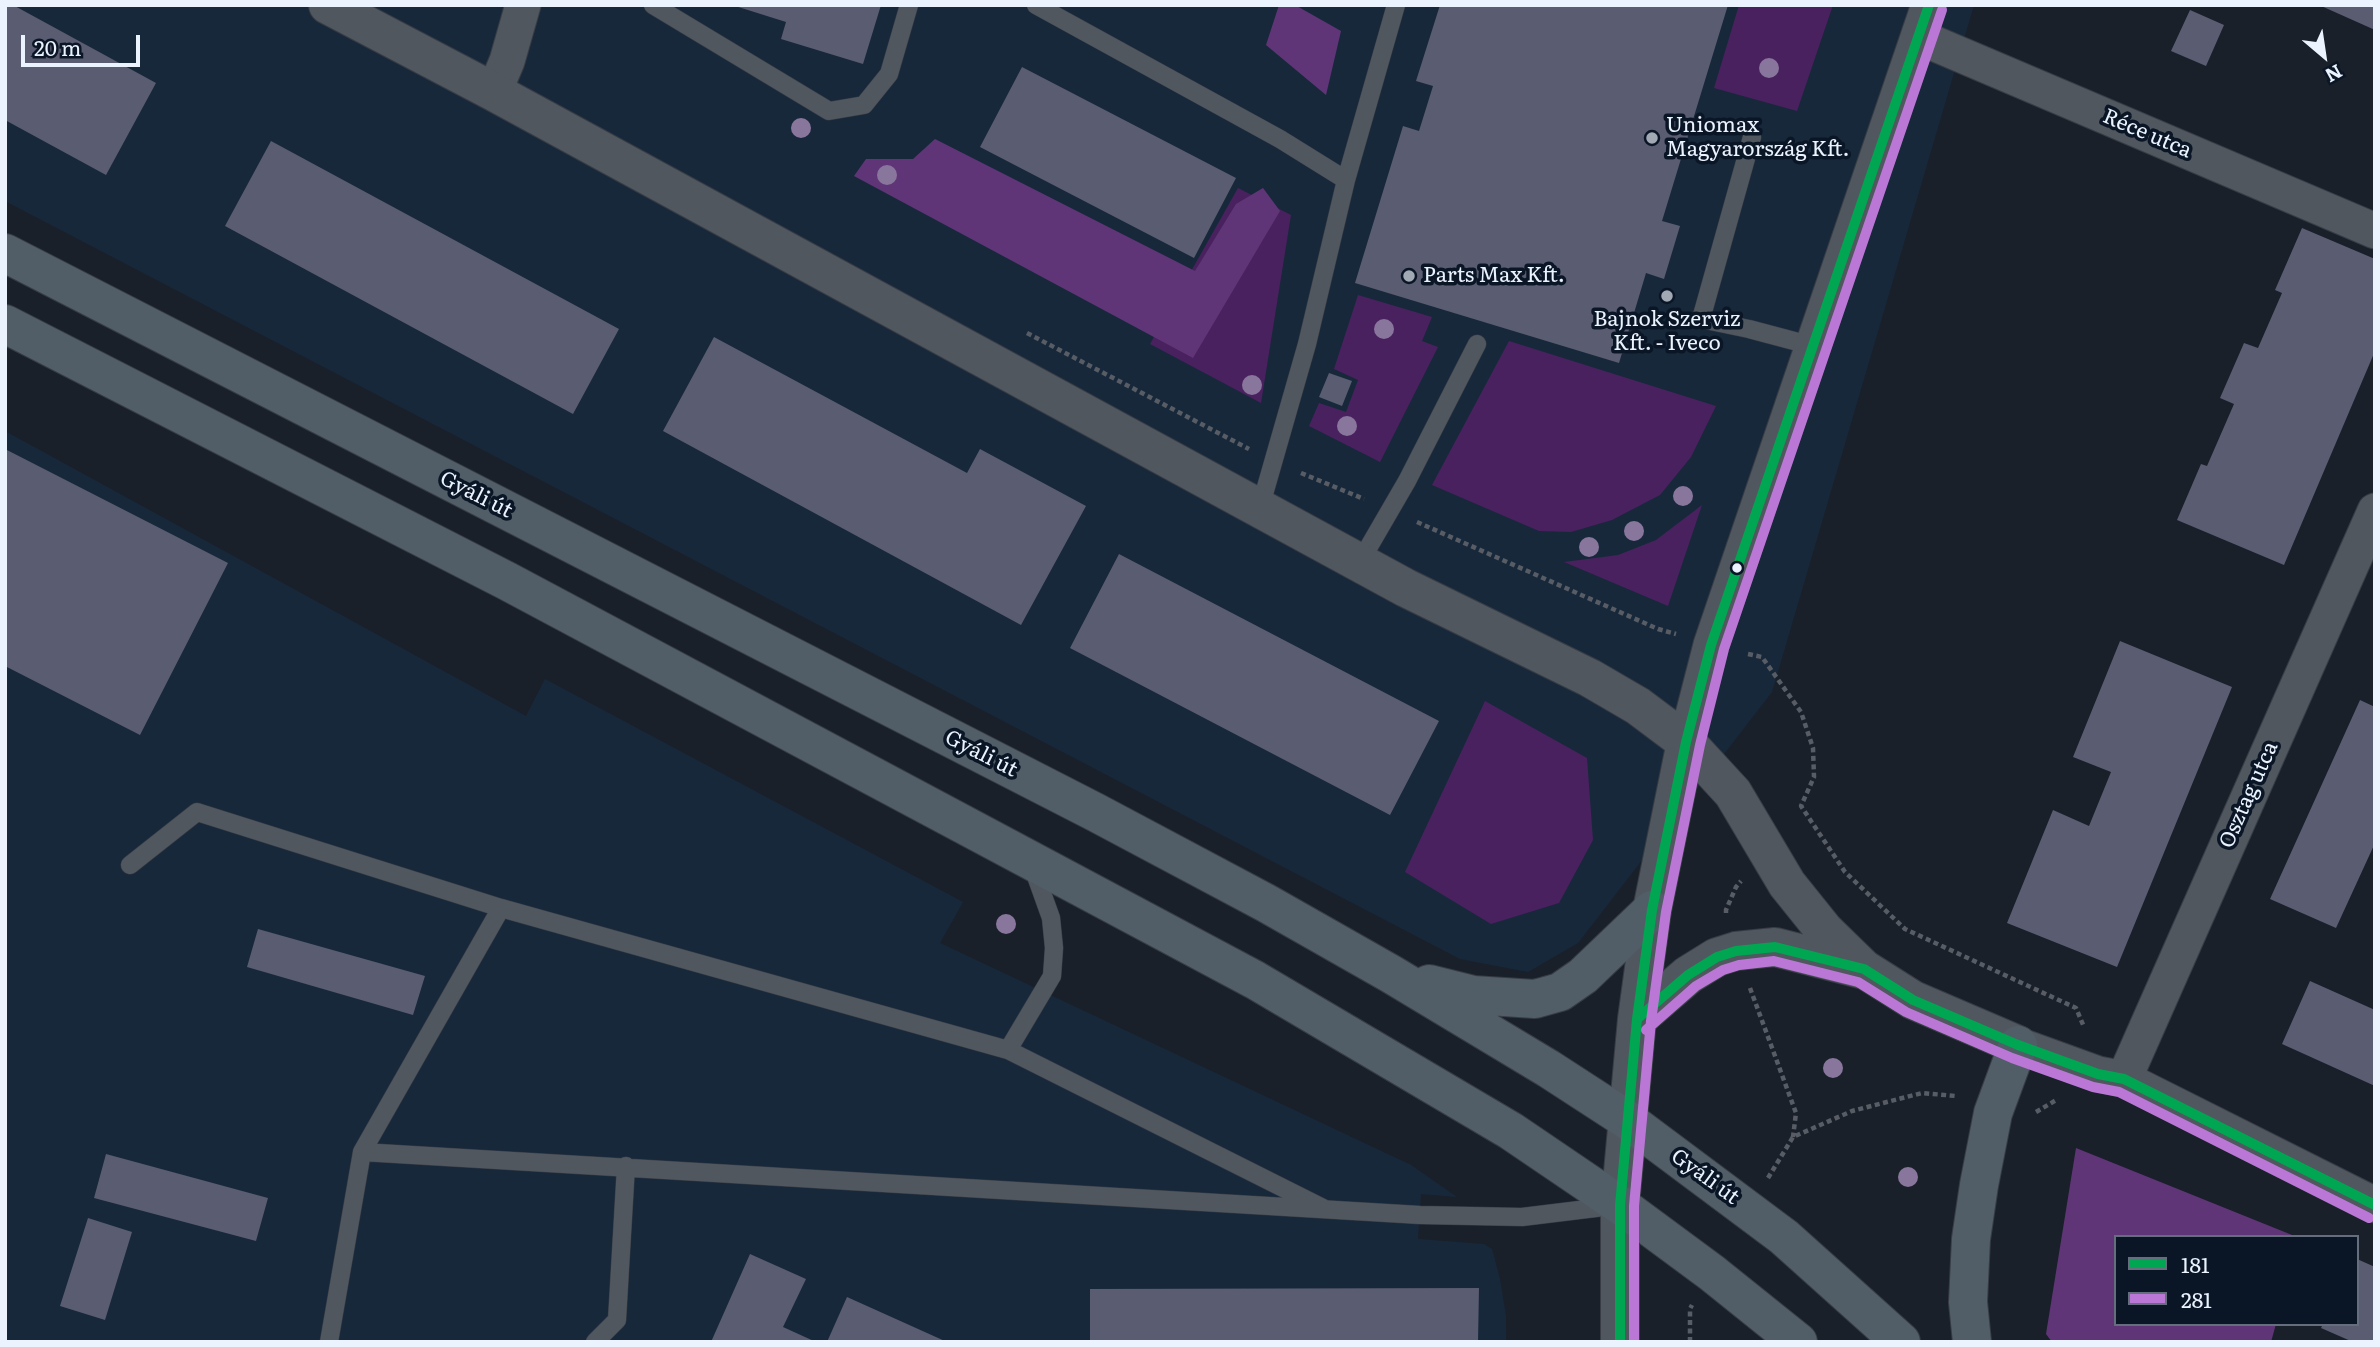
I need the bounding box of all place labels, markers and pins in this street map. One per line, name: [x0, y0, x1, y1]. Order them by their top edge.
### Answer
place label: Uniomax Magyarország Kft.: [1666, 113, 1849, 163]
marker: Uniomax Magyarország Kft.: [1644, 130, 1660, 146]
place label: Parts Max Kft.: [1423, 263, 1565, 289]
marker: Parts Max Kft.: [1401, 268, 1417, 284]
marker: Bajnok Szerviz Kft. - Iveco: [1659, 288, 1675, 304]
place label: Bajnok Szerviz Kft. - Iveco: [1593, 307, 1741, 357]
unlabelled marker: [1730, 561, 1744, 575]

